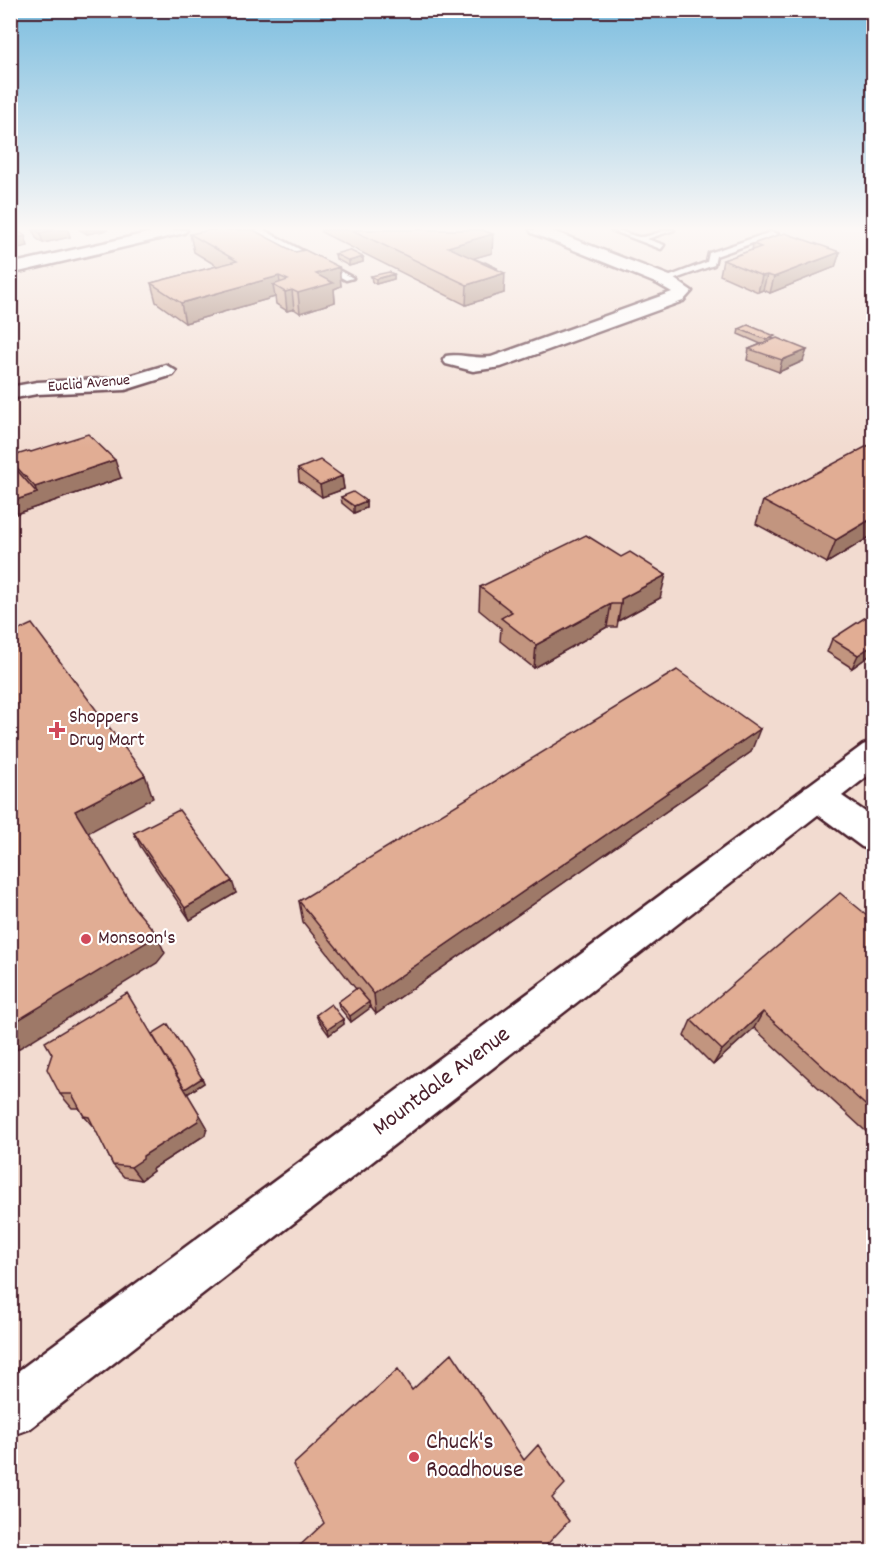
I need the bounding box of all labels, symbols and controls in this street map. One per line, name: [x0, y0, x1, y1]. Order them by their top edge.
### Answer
street label: Euclid Avenue: [47, 369, 131, 399]
place label: Shoppers Drug Mart: [69, 704, 145, 755]
marker: Shoppers Drug Mart: [50, 723, 64, 737]
place label: Monsoon's: [98, 925, 176, 953]
marker: Monsoon's: [79, 932, 93, 946]
street label: Mountdale Avenue: [366, 1019, 518, 1145]
place label: Chuck's Roadhouse: [426, 1426, 524, 1488]
marker: Chuck's Roadhouse: [407, 1450, 421, 1464]

